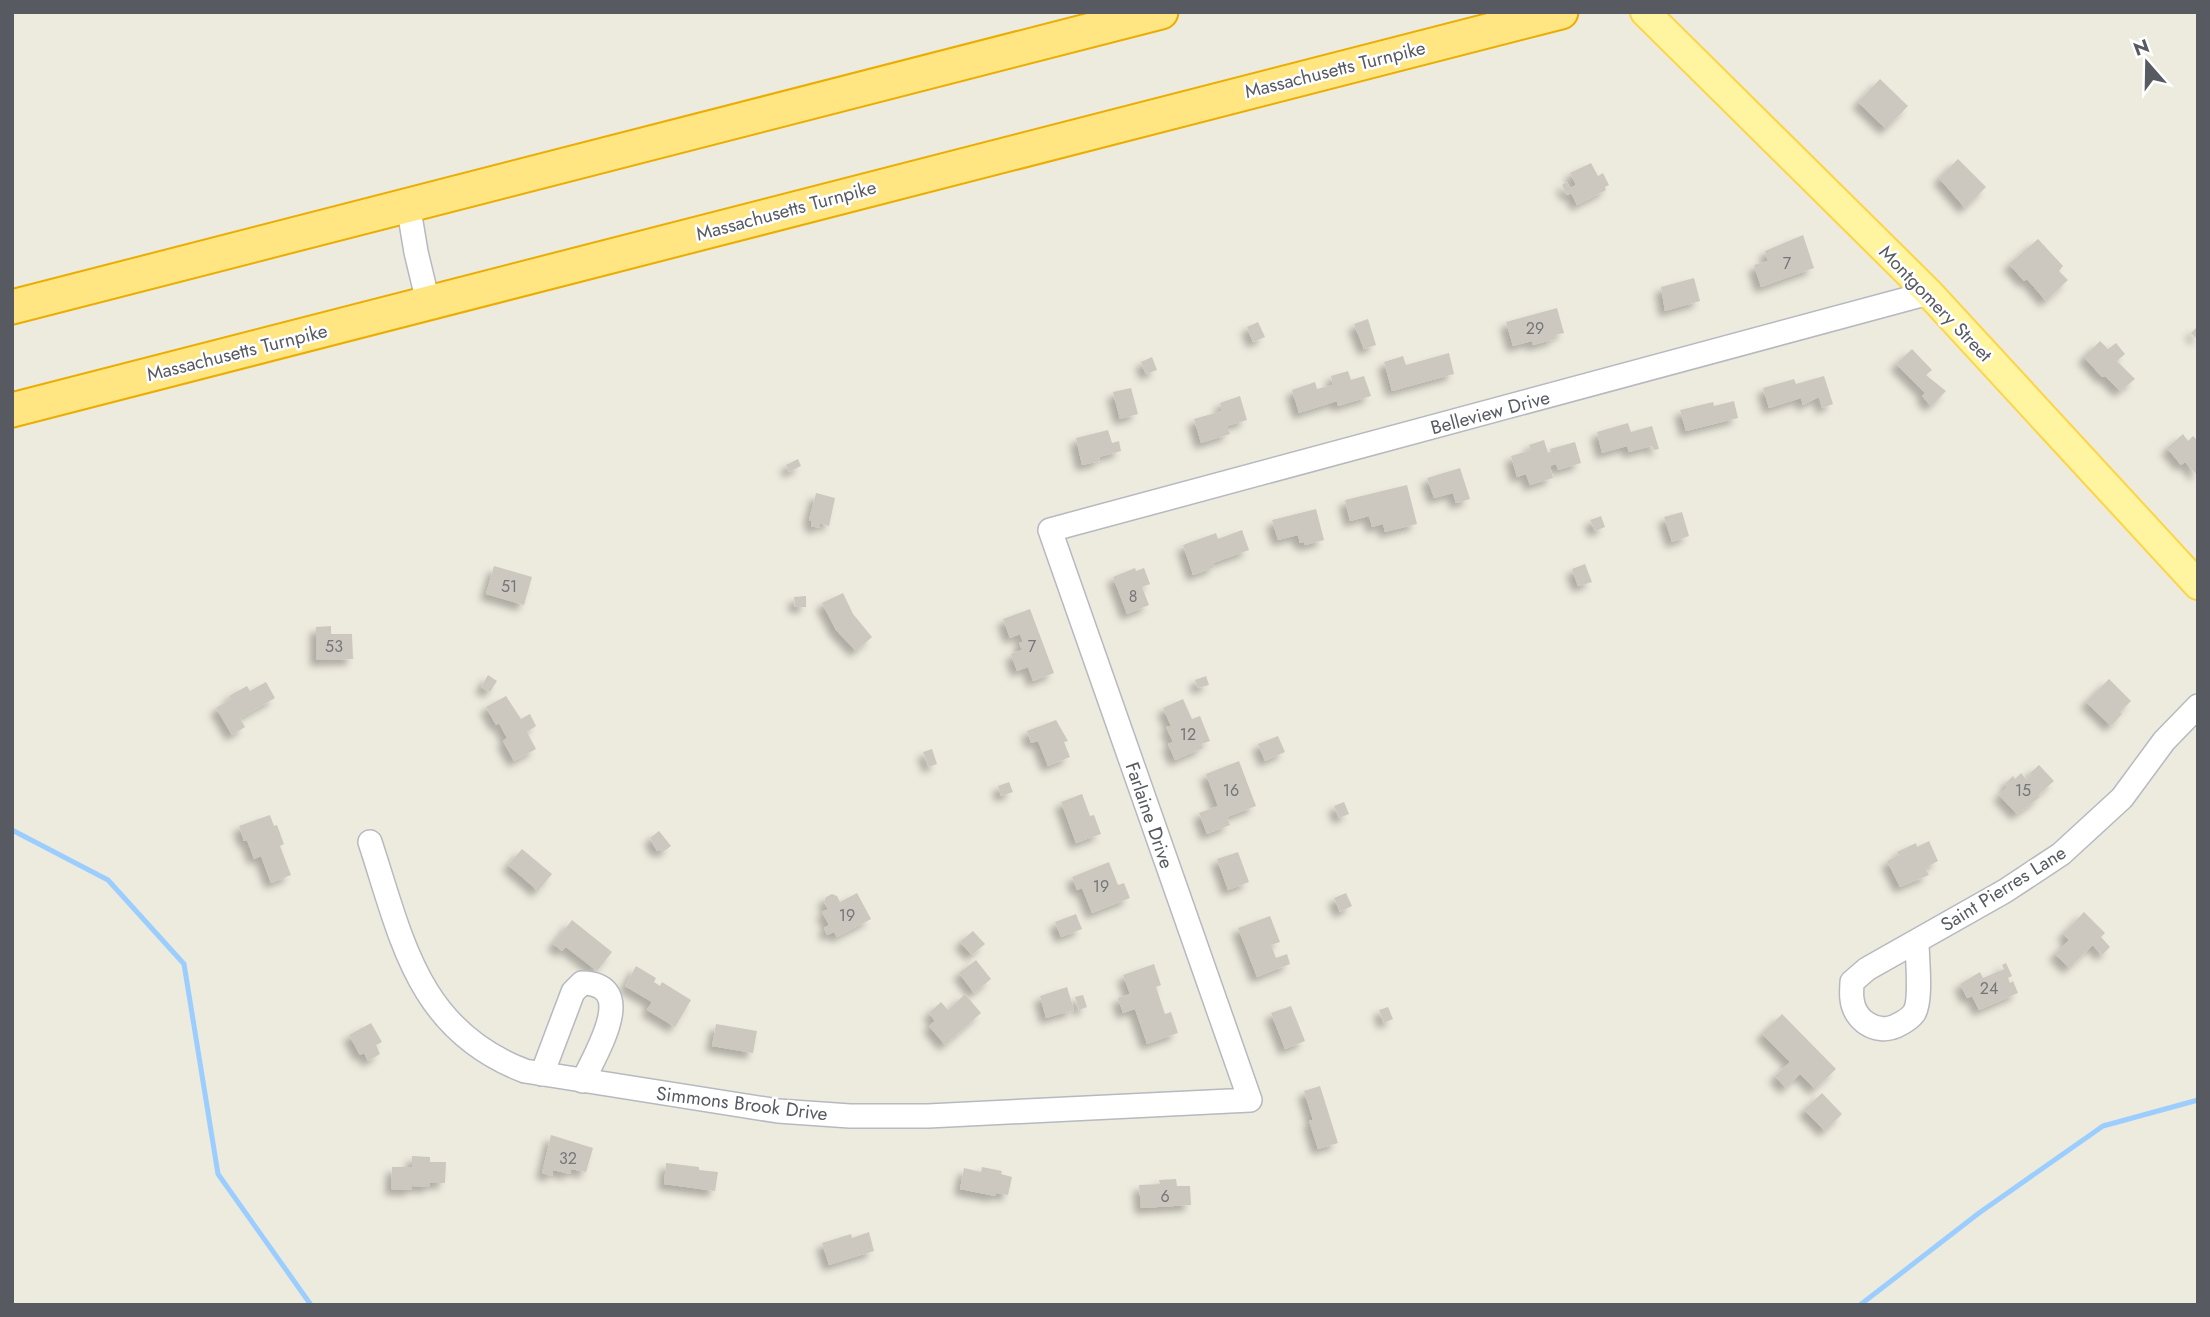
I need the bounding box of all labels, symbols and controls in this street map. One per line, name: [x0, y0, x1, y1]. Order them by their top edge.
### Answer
north arrow: [2112, 28, 2182, 98]
text: N: [2130, 32, 2153, 63]
street label: Massachusetts Turnpike: [1242, 34, 1429, 105]
street label: Massachusetts Turnpike: [693, 173, 879, 248]
street label: Montgomery Street: [1873, 239, 1999, 368]
house number: 7: [1783, 252, 1792, 275]
street label: Massachusetts Turnpike: [144, 317, 331, 388]
house number: 29: [1526, 317, 1544, 340]
street label: Belleview Drive: [1428, 384, 1553, 441]
house number: 51: [501, 575, 517, 598]
house number: 8: [1129, 585, 1137, 608]
house number: 53: [325, 635, 343, 658]
house number: 7: [1028, 635, 1037, 658]
house number: 12: [1180, 723, 1196, 746]
street label: Farlaine Drive: [1119, 758, 1180, 872]
house number: 16: [1223, 779, 1239, 802]
house number: 15: [2015, 779, 2031, 802]
street label: Saint Pierres Lane: [1935, 839, 2071, 938]
house number: 19: [1093, 875, 1109, 898]
house number: 19: [839, 904, 855, 927]
house number: 24: [1980, 977, 1998, 1000]
street label: Simmons Brook Drive: [655, 1080, 829, 1127]
house number: 32: [559, 1147, 577, 1170]
house number: 6: [1160, 1185, 1170, 1208]

